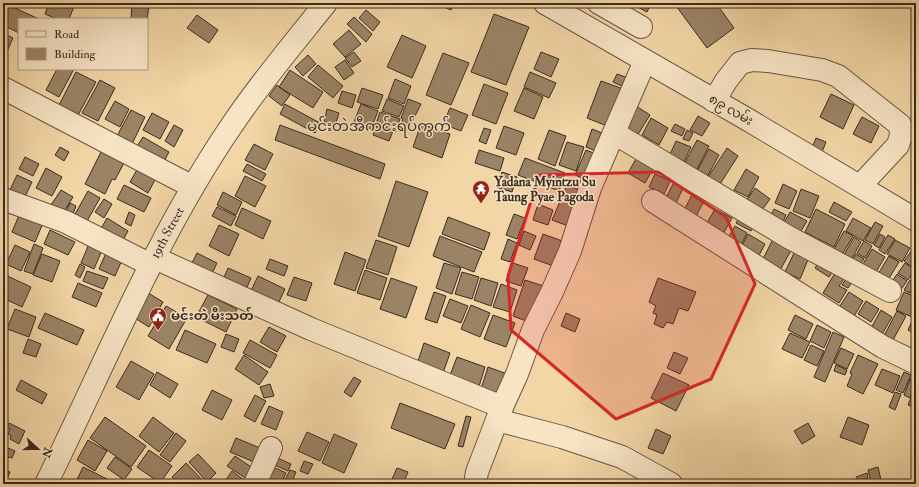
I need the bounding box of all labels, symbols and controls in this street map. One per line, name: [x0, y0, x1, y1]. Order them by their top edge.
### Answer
legend: [18, 18, 148, 70]
text: Road: [54, 27, 79, 42]
text: Building: [54, 47, 97, 62]
street label: ၈၉ လမ်း: [705, 90, 757, 131]
district label: မင်းတဲအီကင်းရပ်ကွက်: [307, 116, 451, 138]
place label: Yadana Myintzu Su Taung Pyae Pagoda: [493, 174, 596, 206]
temple icon: Yadana Myintzu Su Taung Pyae Pagoda: [471, 179, 491, 204]
street label: 19th Street: [147, 204, 188, 261]
public building icon: မင်းတဲ မီးသတ်: [148, 306, 168, 331]
place label: မင်းတဲ မီးသတ်: [171, 306, 254, 324]
north arrow: [18, 429, 58, 469]
text: N: [39, 445, 55, 460]

